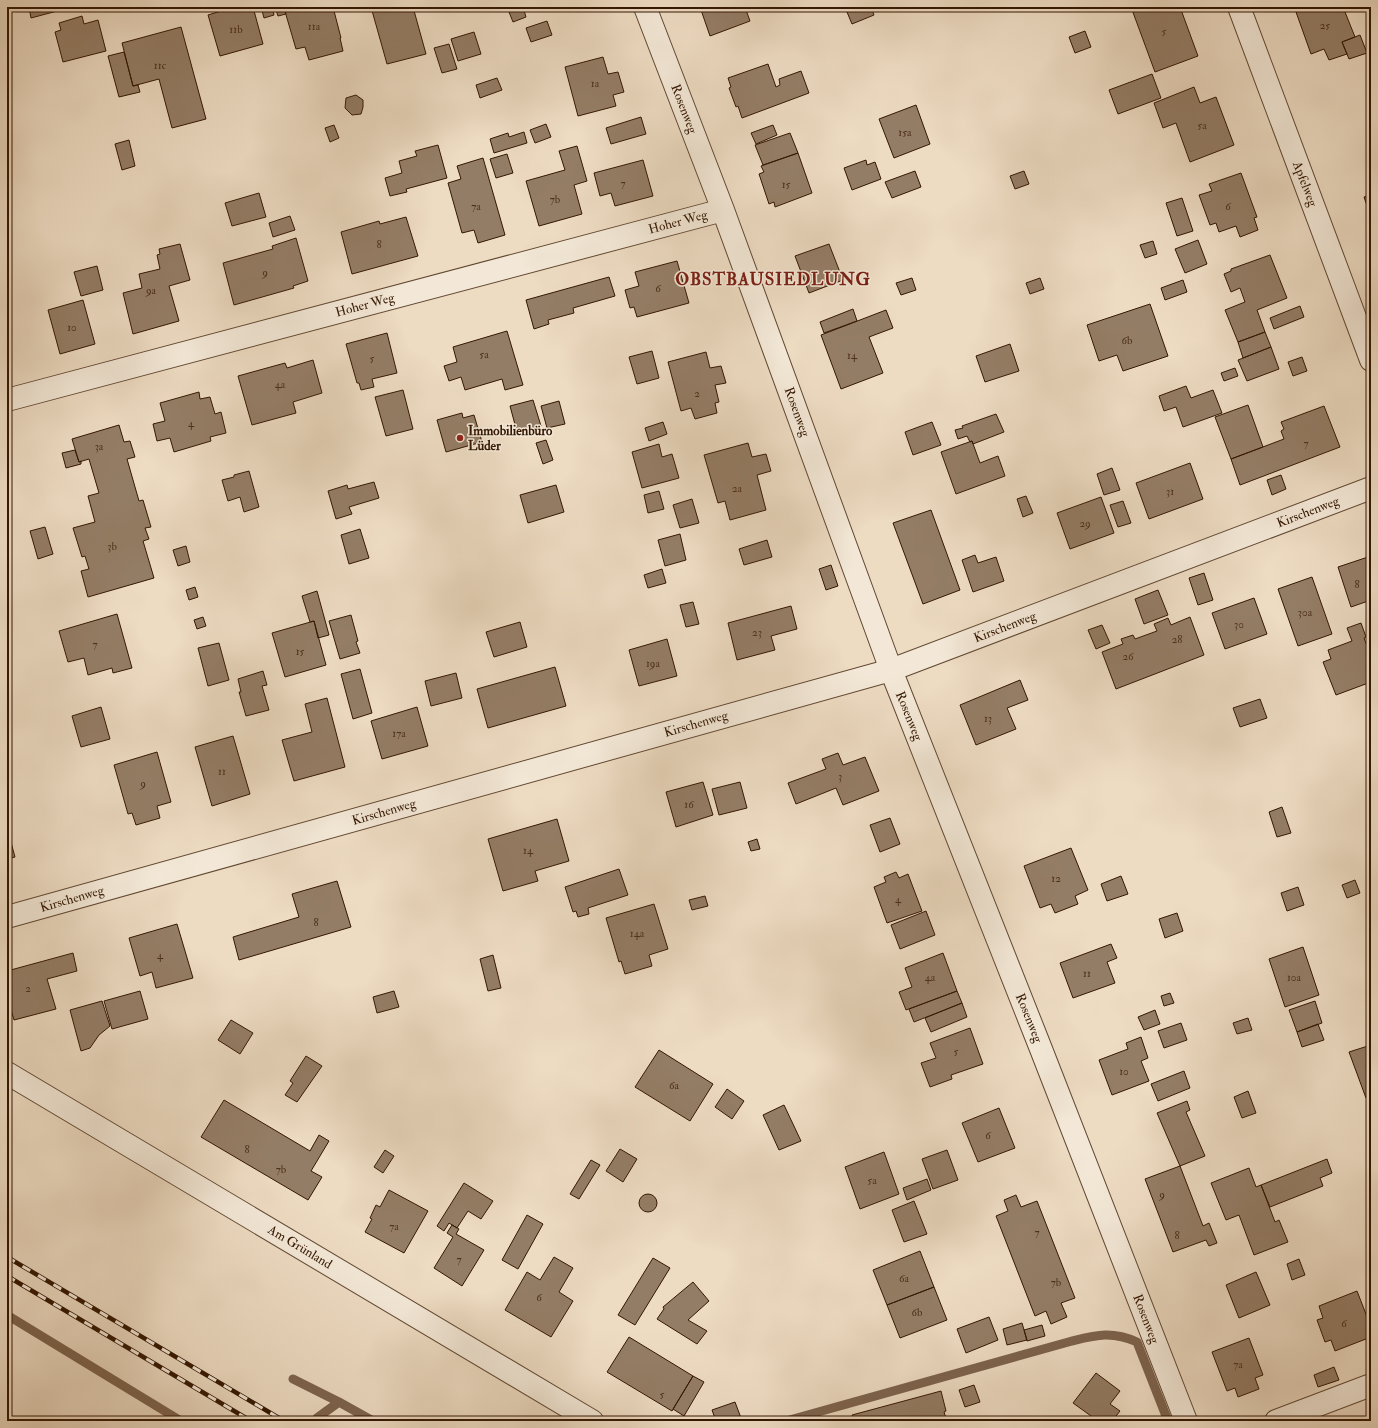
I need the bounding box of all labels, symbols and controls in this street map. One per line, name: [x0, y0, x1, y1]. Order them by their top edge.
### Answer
house number: 25: [1320, 19, 1330, 32]
house number: 11a: [308, 20, 321, 33]
house number: 11b: [229, 23, 243, 36]
house number: 5: [1162, 25, 1167, 38]
house number: 11c: [154, 59, 167, 72]
house number: 1a: [591, 77, 600, 90]
street label: Rosenweg: [667, 82, 701, 137]
house number: 5a: [1197, 119, 1207, 132]
house number: 15a: [898, 126, 912, 139]
street label: Apfelweg: [1288, 158, 1321, 210]
house number: 7: [620, 177, 626, 190]
house number: 15: [782, 178, 791, 191]
house number: 7b: [550, 193, 561, 206]
house number: 7a: [471, 200, 481, 213]
house number: 6: [1225, 200, 1232, 213]
street label: Hoher Weg: [647, 206, 710, 238]
house number: 8: [376, 238, 382, 251]
house number: 9: [261, 266, 268, 279]
district label: OBSTBAUSIEDLUNG: [675, 269, 871, 290]
house number: 6: [655, 282, 662, 295]
house number: 9a: [145, 284, 157, 297]
street label: Hoher Weg: [334, 289, 397, 321]
house number: 10: [67, 321, 77, 334]
house number: 6b: [1122, 334, 1133, 347]
house number: 5a: [479, 348, 489, 361]
house number: 14: [847, 349, 858, 362]
house number: 5: [370, 352, 375, 365]
house number: 4a: [275, 378, 286, 391]
street label: Rosenweg: [781, 385, 814, 440]
house number: 2: [694, 387, 700, 400]
house number: 4: [188, 417, 195, 430]
place label: Immobilienbüro Lüder: [468, 423, 553, 454]
marker: Immobilienbüro Lüder: [455, 433, 465, 443]
house number: 7: [1303, 437, 1309, 450]
house number: 3a: [95, 440, 104, 453]
house number: 2a: [732, 482, 743, 495]
house number: 31: [1166, 485, 1174, 498]
street label: Kirschenweg: [1274, 493, 1342, 531]
house number: 29: [1079, 517, 1091, 530]
house number: 3b: [107, 540, 117, 553]
house number: 8: [1354, 578, 1360, 591]
house number: 30a: [1298, 606, 1313, 619]
street label: Kirschenweg: [971, 608, 1039, 646]
house number: 30: [1234, 618, 1244, 631]
house number: 23: [752, 626, 762, 639]
house number: 28: [1172, 633, 1182, 646]
house number: 7: [92, 638, 98, 651]
house number: 15: [296, 645, 305, 658]
house number: 26: [1122, 650, 1135, 663]
house number: 19a: [646, 657, 660, 670]
street label: Rosenweg: [892, 689, 926, 743]
street label: Kirschenweg: [662, 707, 730, 741]
house number: 13: [984, 712, 992, 725]
house number: 17a: [392, 727, 406, 740]
house number: 11: [218, 765, 226, 778]
house number: 3: [838, 770, 842, 783]
house number: 9: [139, 777, 146, 790]
street label: Kirschenweg: [350, 795, 418, 829]
house number: 16: [684, 798, 695, 811]
house number: 14: [523, 844, 534, 857]
house number: 12: [1051, 872, 1061, 885]
street label: Kirschenweg: [38, 882, 106, 916]
house number: 4: [895, 893, 902, 906]
house number: 8: [313, 916, 319, 929]
house number: 14a: [630, 927, 645, 940]
house number: 4: [157, 949, 164, 962]
house number: 11: [1083, 967, 1091, 980]
house number: 4a: [925, 971, 936, 984]
house number: 10a: [1287, 971, 1301, 984]
house number: 2: [25, 982, 31, 995]
street label: Rosenweg: [1012, 991, 1046, 1045]
house number: 5: [954, 1045, 959, 1058]
house number: 10: [1119, 1065, 1129, 1078]
house number: 6a: [669, 1079, 680, 1092]
house number: 6: [985, 1129, 992, 1142]
house number: 8: [244, 1143, 250, 1156]
house number: 7b: [276, 1163, 287, 1176]
house number: 5a: [867, 1174, 877, 1187]
house number: 9: [1158, 1188, 1165, 1201]
house number: 7a: [389, 1220, 399, 1233]
street label: Am Grünland: [264, 1221, 335, 1273]
house number: 7: [1034, 1226, 1040, 1239]
house number: 8: [1174, 1229, 1180, 1242]
house number: 7: [456, 1253, 462, 1266]
house number: 6a: [899, 1272, 910, 1285]
house number: 7b: [1051, 1276, 1062, 1289]
house number: 6: [536, 1291, 543, 1304]
street label: Rosenweg: [1129, 1292, 1163, 1347]
house number: 6b: [912, 1306, 923, 1319]
house number: 6: [1341, 1317, 1348, 1330]
house number: 7a: [1233, 1358, 1243, 1371]
house number: 5: [660, 1388, 665, 1401]

